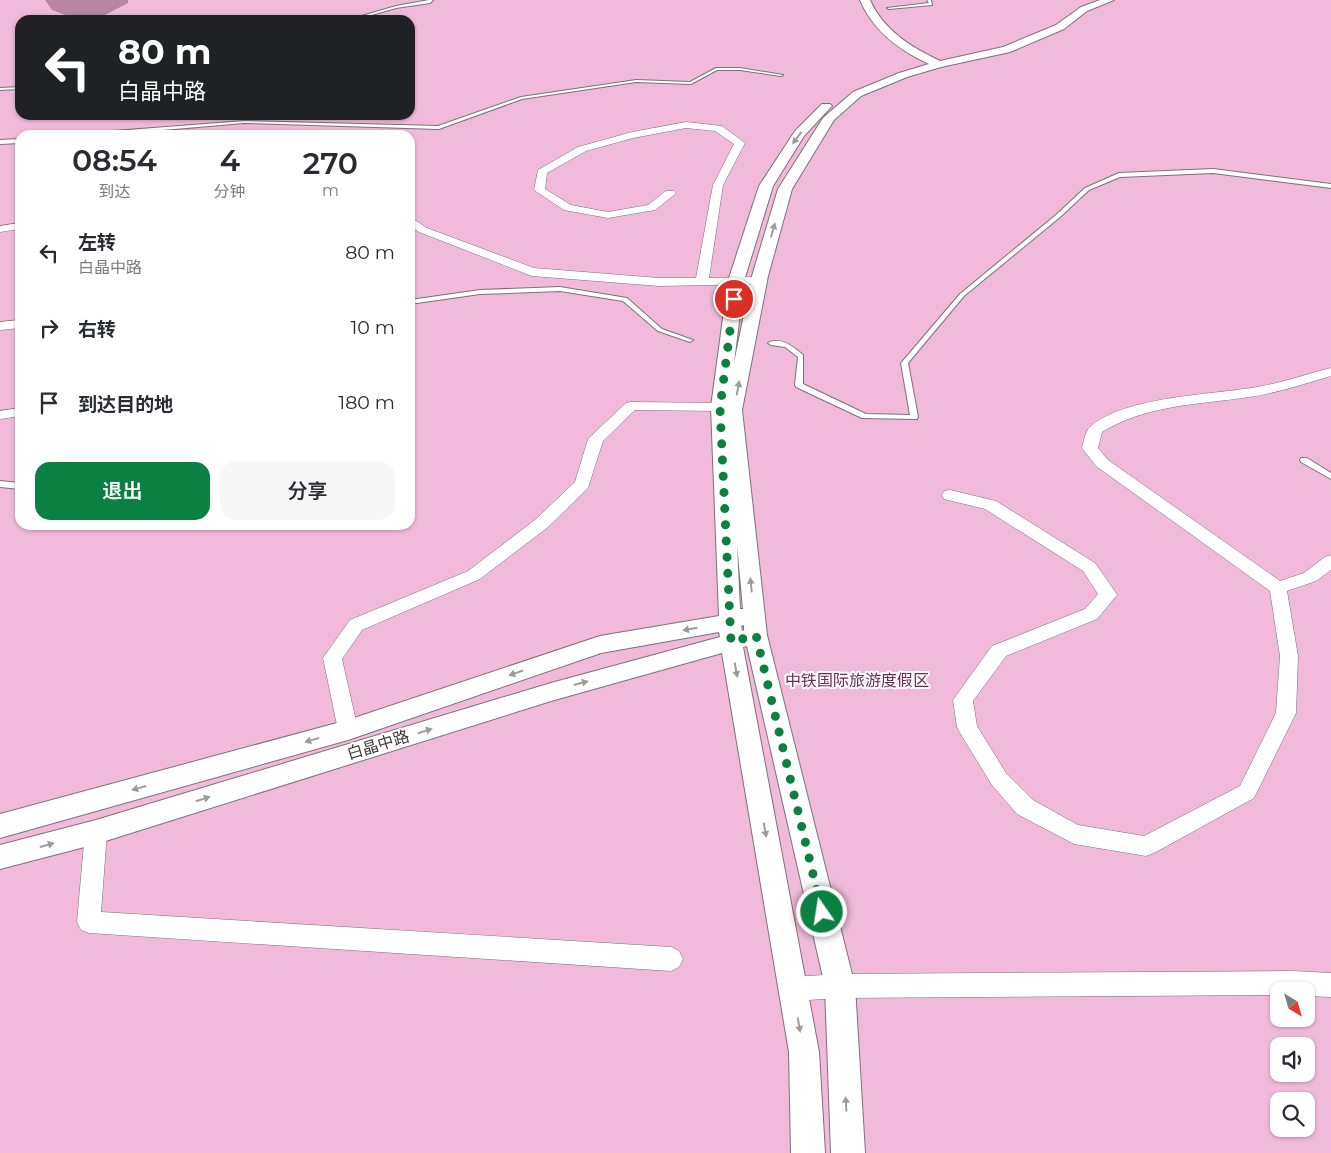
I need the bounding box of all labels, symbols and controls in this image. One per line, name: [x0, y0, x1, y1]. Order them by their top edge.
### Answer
text: 80 m: [118, 30, 212, 73]
icon: left: [35, 35, 100, 100]
text: 白晶中路: [118, 78, 206, 105]
one-way arrow: [792, 131, 802, 145]
text: 08:54: [72, 142, 157, 179]
text: 4: [220, 142, 240, 179]
text: 270: [303, 145, 358, 182]
text: m: [322, 181, 339, 200]
text: 到达: [98, 182, 130, 201]
text: 分钟: [214, 182, 246, 201]
one-way arrow: [770, 222, 778, 237]
text: 左转: [78, 231, 116, 254]
icon: left: [35, 239, 63, 267]
text: 80 m: [345, 241, 395, 264]
text: 白晶中路: [78, 258, 142, 277]
pin: [713, 278, 755, 320]
icon: arrive: [720, 285, 748, 313]
icon: right: [35, 314, 63, 342]
text: 10 m: [350, 316, 395, 339]
text: 右转: [78, 318, 116, 341]
one-way arrow: [734, 380, 742, 396]
icon: arrive: [35, 389, 63, 417]
text: 180 m: [338, 391, 395, 414]
text: 到达目的地: [78, 393, 173, 416]
button: 退出: [35, 462, 210, 520]
button: 分享: [220, 462, 395, 520]
one-way arrow: [747, 576, 755, 592]
one-way arrow: [682, 626, 698, 634]
one-way arrow: [733, 662, 741, 678]
one-way arrow: [509, 670, 524, 677]
park label: 中铁国际旅游度假区: [785, 671, 929, 690]
one-way arrow: [573, 679, 588, 687]
one-way arrow: [418, 726, 433, 734]
street label: 白晶中路: [345, 727, 411, 763]
one-way arrow: [304, 736, 319, 744]
one-way arrow: [131, 784, 146, 792]
one-way arrow: [196, 795, 211, 803]
one-way arrow: [761, 822, 769, 838]
one-way arrow: [40, 841, 55, 849]
position arrow: [795, 885, 847, 937]
north arrow: [1270, 982, 1315, 1028]
map controls: [1270, 982, 1315, 1137]
one-way arrow: [795, 1017, 803, 1033]
button: sound: [1270, 1037, 1315, 1082]
button: search: [1270, 1092, 1315, 1137]
one-way arrow: [841, 1096, 849, 1112]

